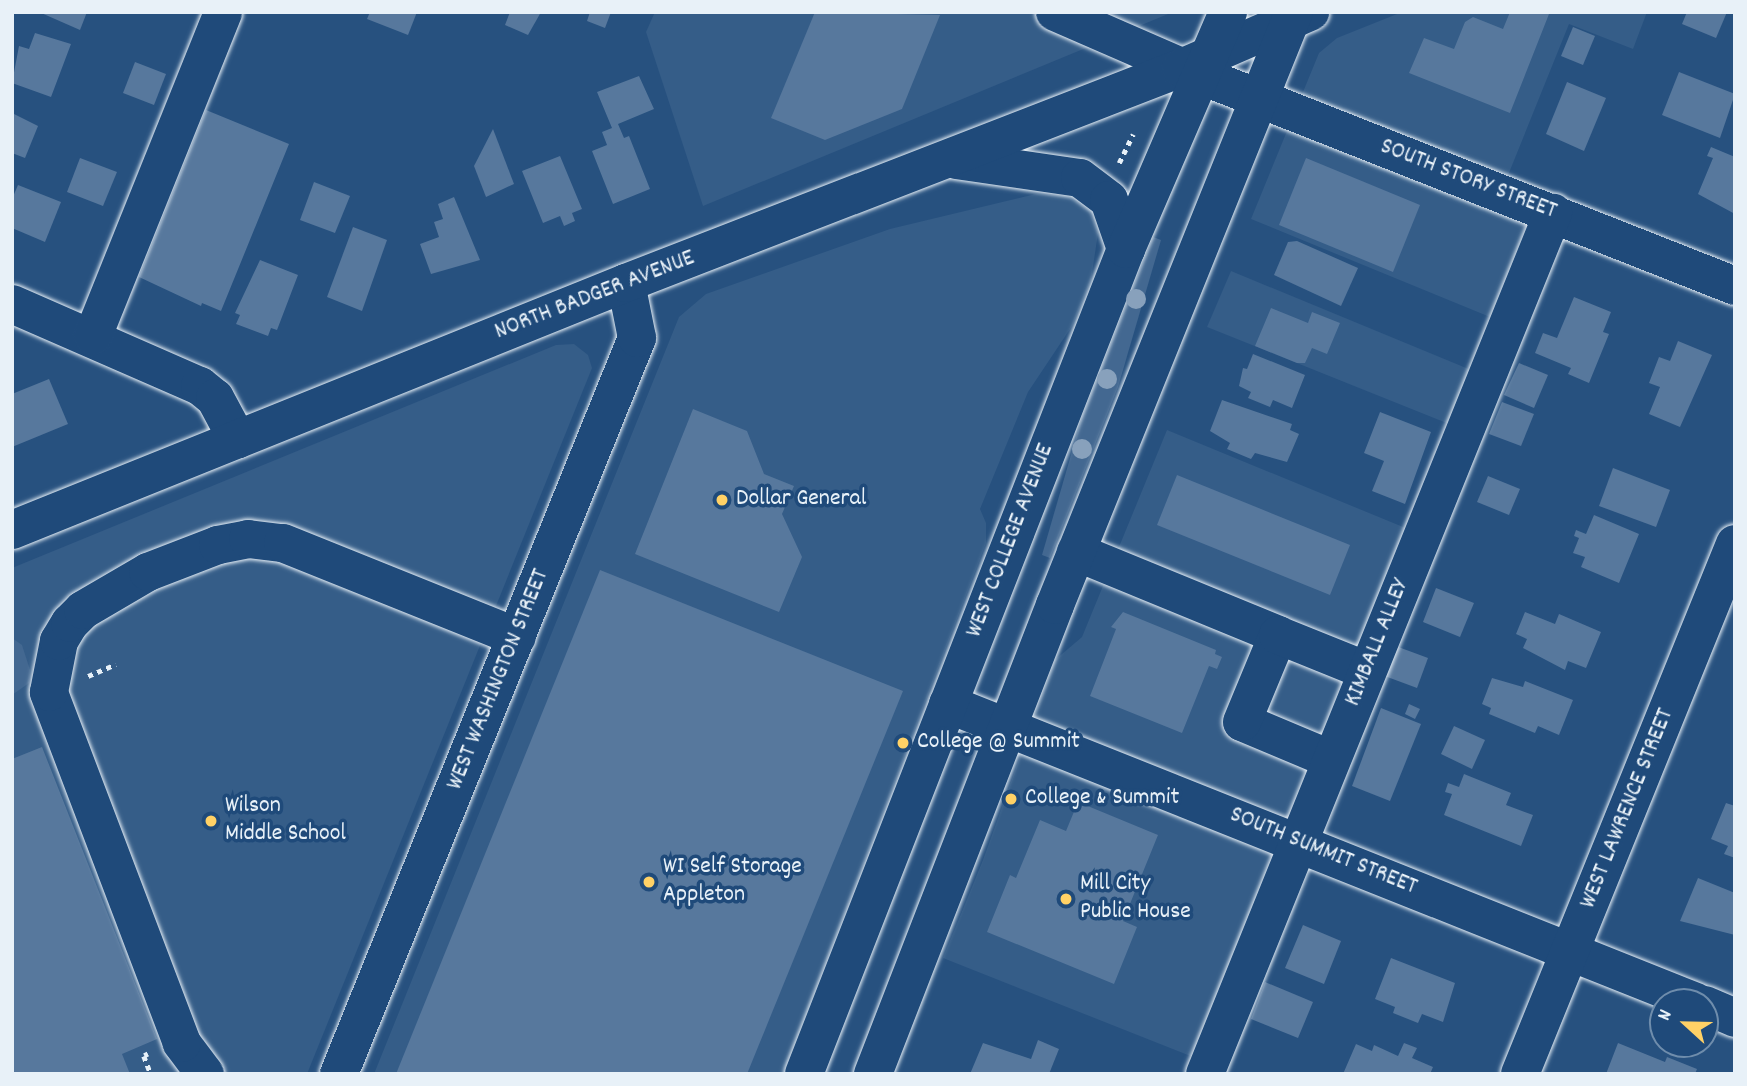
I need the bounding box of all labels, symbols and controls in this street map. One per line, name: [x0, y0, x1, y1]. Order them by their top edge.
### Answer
street label: SOUTH STORY STREET: [1376, 133, 1560, 227]
street label: NORTH BADGER AVENUE: [491, 245, 699, 347]
street label: WEST COLLEGE AVENUE: [961, 440, 1061, 642]
place label: Dollar General: [736, 486, 866, 514]
marker: Dollar General: [714, 492, 730, 508]
street label: WEST WASHINGTON STREET: [442, 565, 556, 795]
street label: KIMBALL ALLEY: [1339, 575, 1417, 711]
street label: WEST LAWRENCE STREET: [1575, 705, 1681, 913]
place label: College @ Summit: [917, 729, 1080, 757]
marker: College @ Summit: [895, 735, 911, 751]
place label: College & Summit: [1025, 785, 1179, 813]
marker: College & Summit: [1003, 791, 1019, 807]
place label: Wilson Middle School: [225, 793, 346, 849]
street label: SOUTH SUMMIT STREET: [1225, 801, 1421, 903]
marker: Wilson Middle School: [203, 813, 219, 829]
place label: WI Self Storage Appleton: [663, 854, 802, 910]
place label: Mill City Public House: [1080, 871, 1191, 927]
marker: WI Self Storage Appleton: [641, 874, 657, 890]
marker: Mill City Public House: [1058, 891, 1074, 907]
north arrow: [1649, 988, 1719, 1058]
text: N: [1652, 1006, 1680, 1025]

